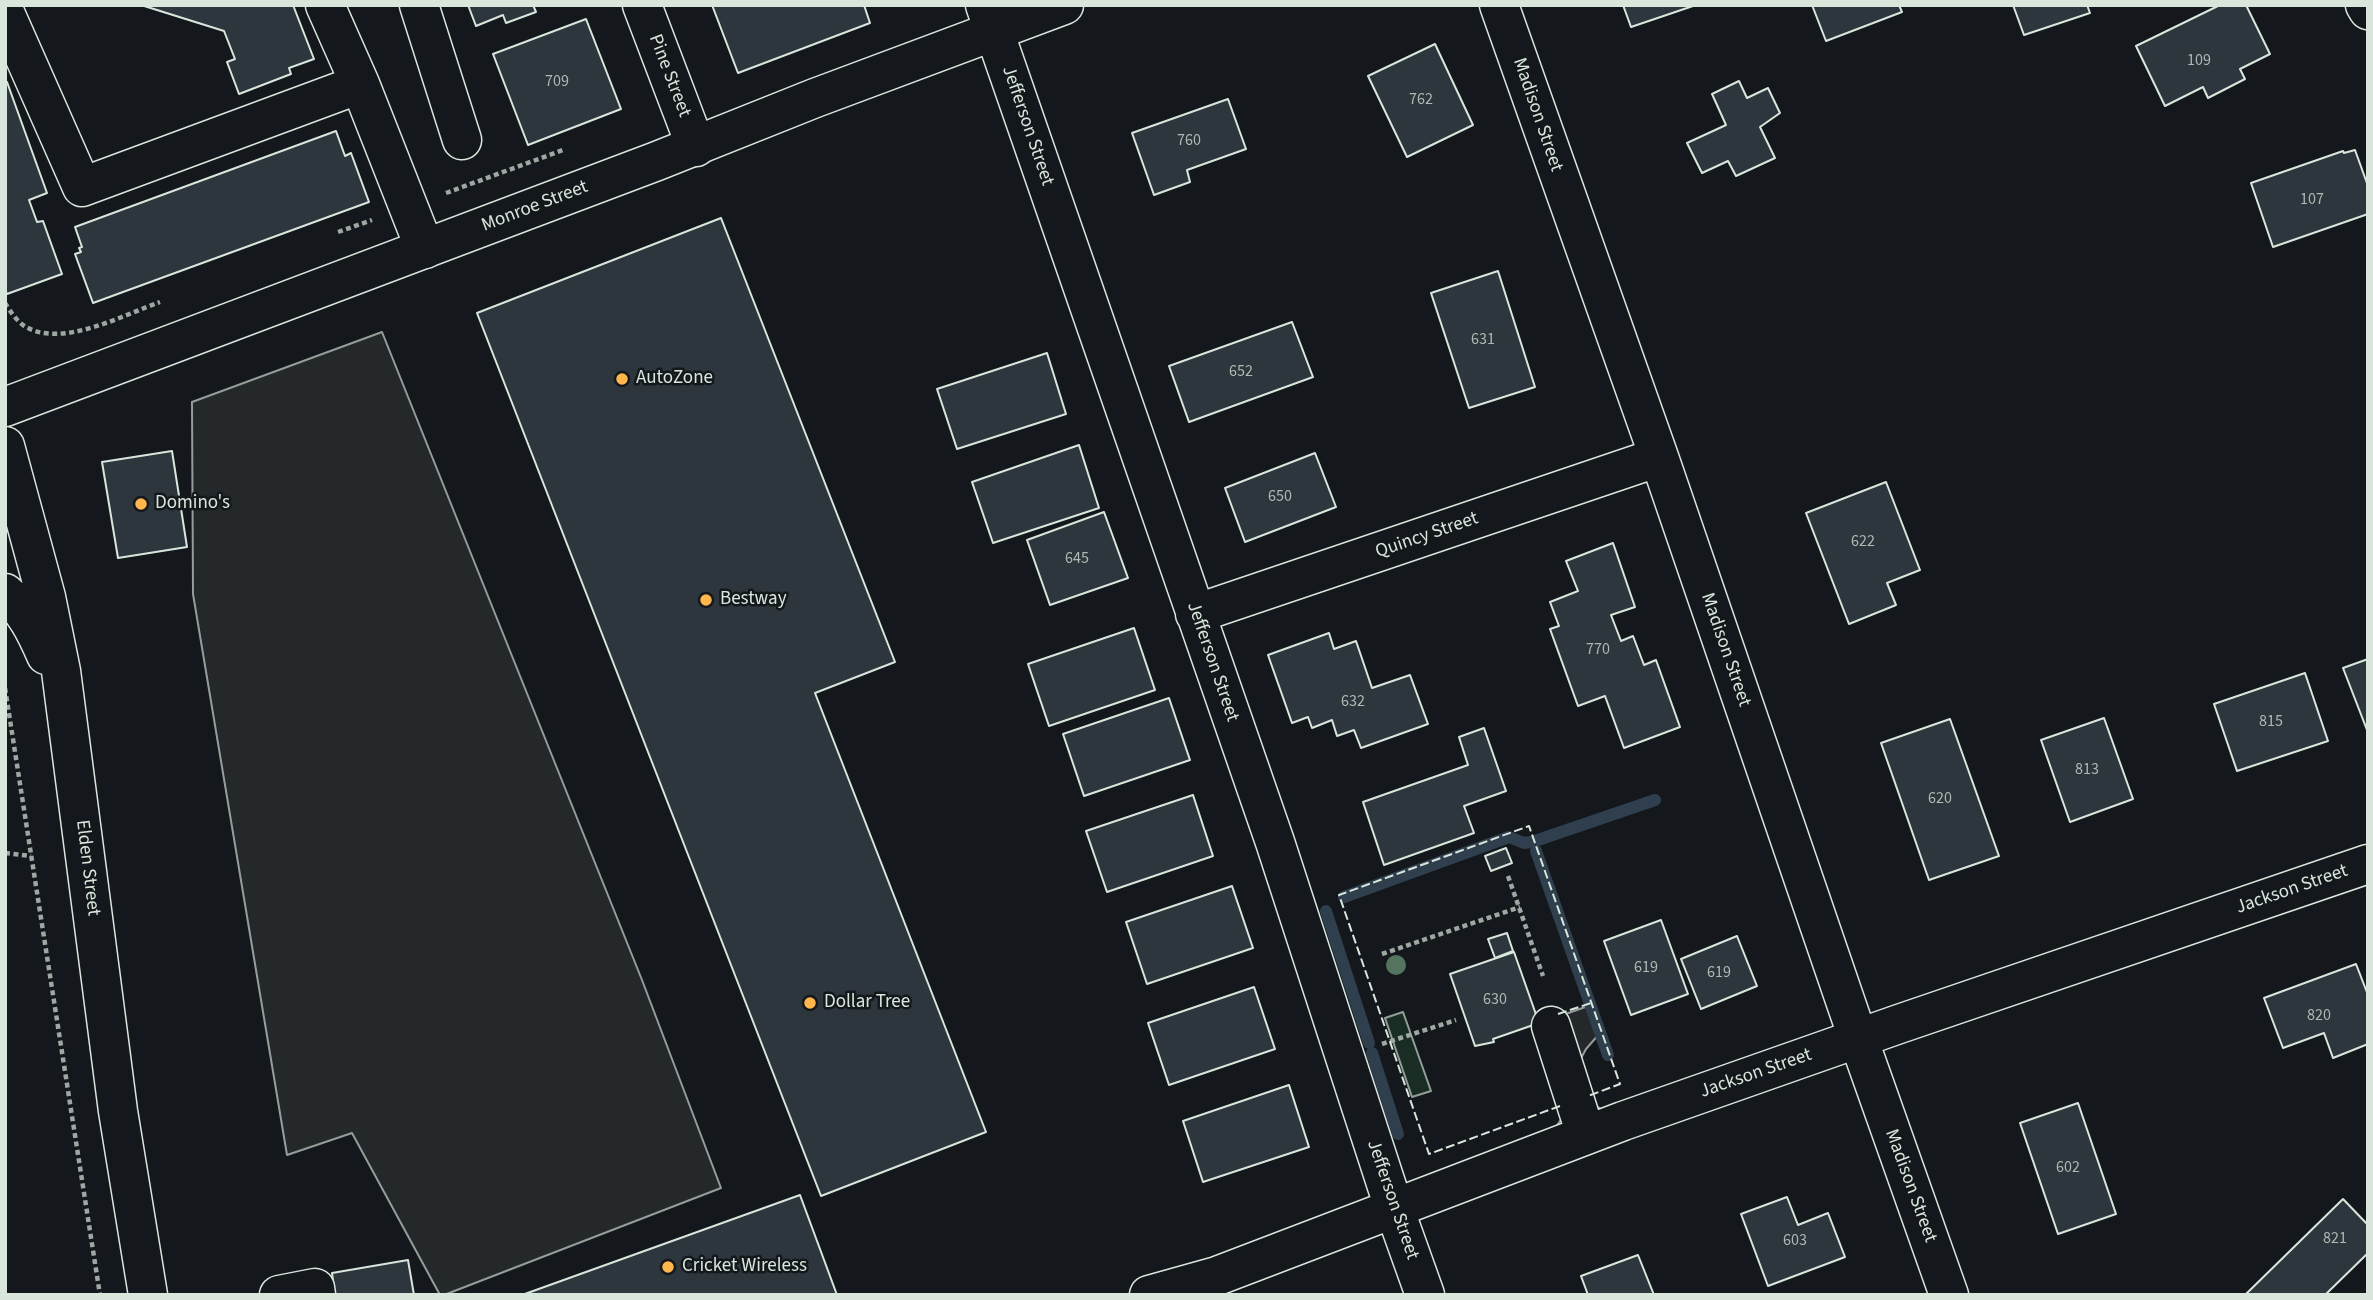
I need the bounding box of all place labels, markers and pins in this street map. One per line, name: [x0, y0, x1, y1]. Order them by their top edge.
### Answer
place label: AutoZone: [636, 368, 713, 390]
marker: AutoZone: [614, 371, 630, 387]
place label: Domino's: [155, 493, 230, 515]
marker: Domino's: [133, 496, 149, 512]
place label: Bestway: [720, 589, 787, 611]
marker: Bestway: [698, 592, 714, 608]
place label: Dollar Tree: [824, 992, 910, 1014]
marker: Dollar Tree: [802, 995, 818, 1011]
place label: Cricket Wireless: [682, 1256, 807, 1278]
marker: Cricket Wireless: [660, 1259, 676, 1275]

